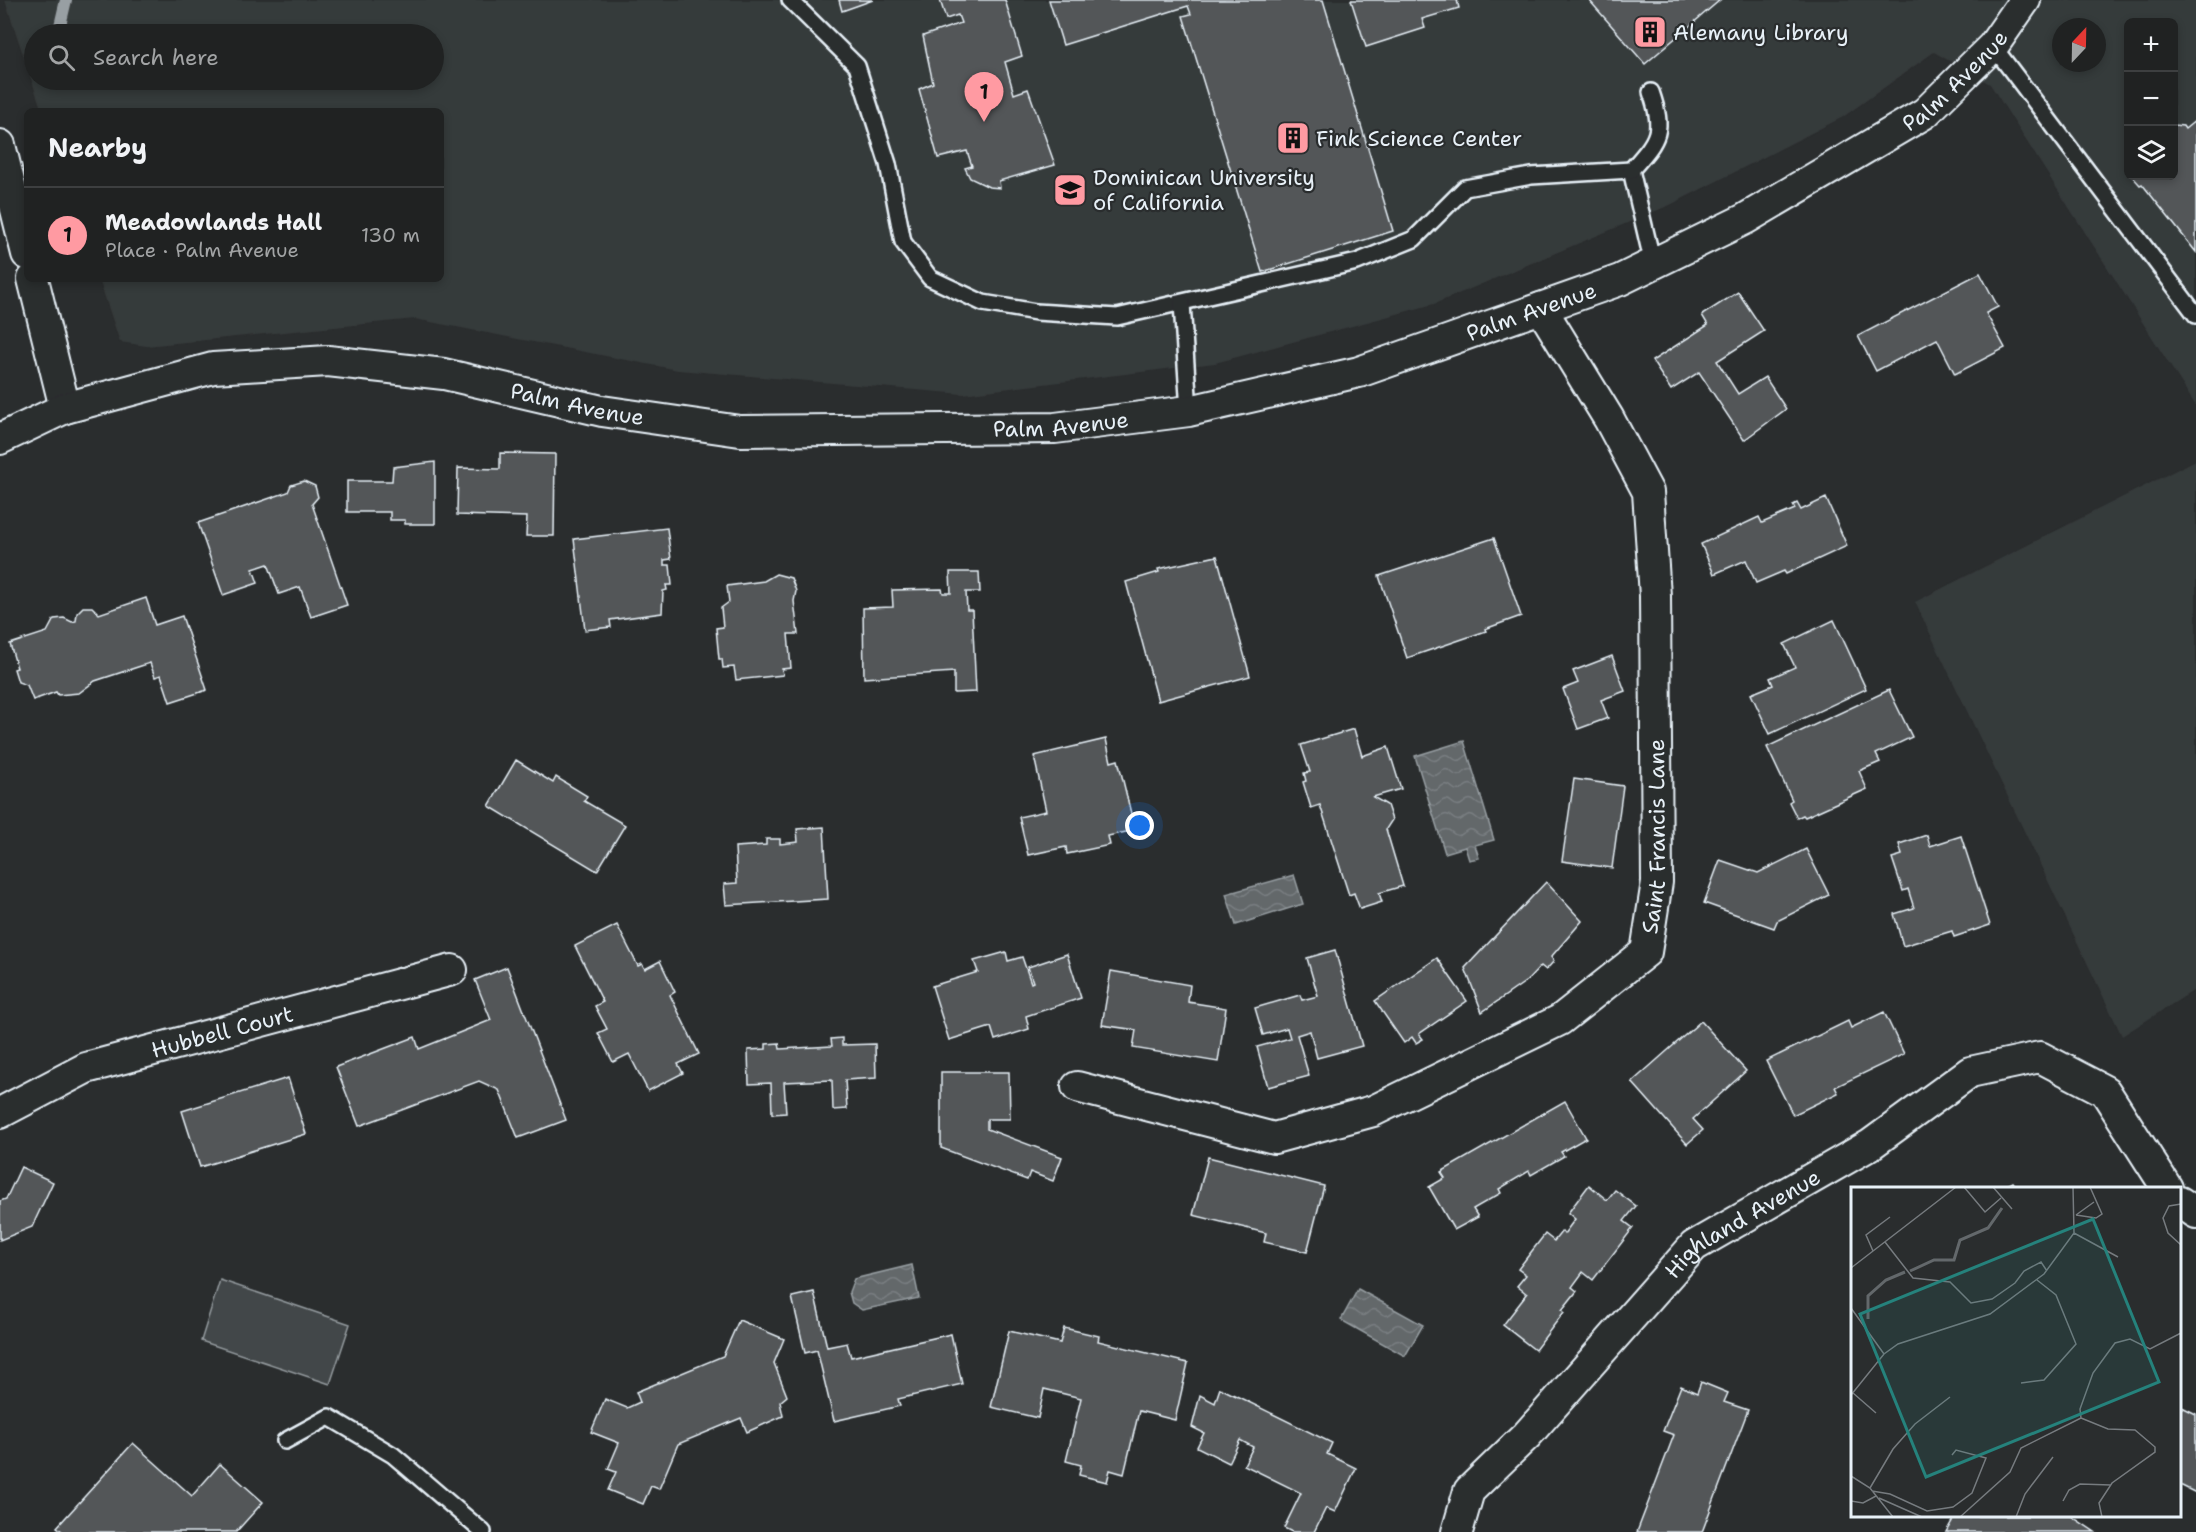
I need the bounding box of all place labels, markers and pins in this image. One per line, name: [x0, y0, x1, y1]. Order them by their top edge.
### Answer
building icon: Alemany Library: [1632, 14, 1668, 50]
place label: Alemany Library: [1673, 18, 1849, 47]
pin: 1: [964, 72, 1004, 122]
building icon: Fink Science Center: [1275, 120, 1311, 156]
place label: Fink Science Center: [1316, 124, 1522, 153]
place label: Dominican University of California: [1093, 163, 1315, 217]
school or university icon: Dominican University of California: [1052, 172, 1088, 208]

